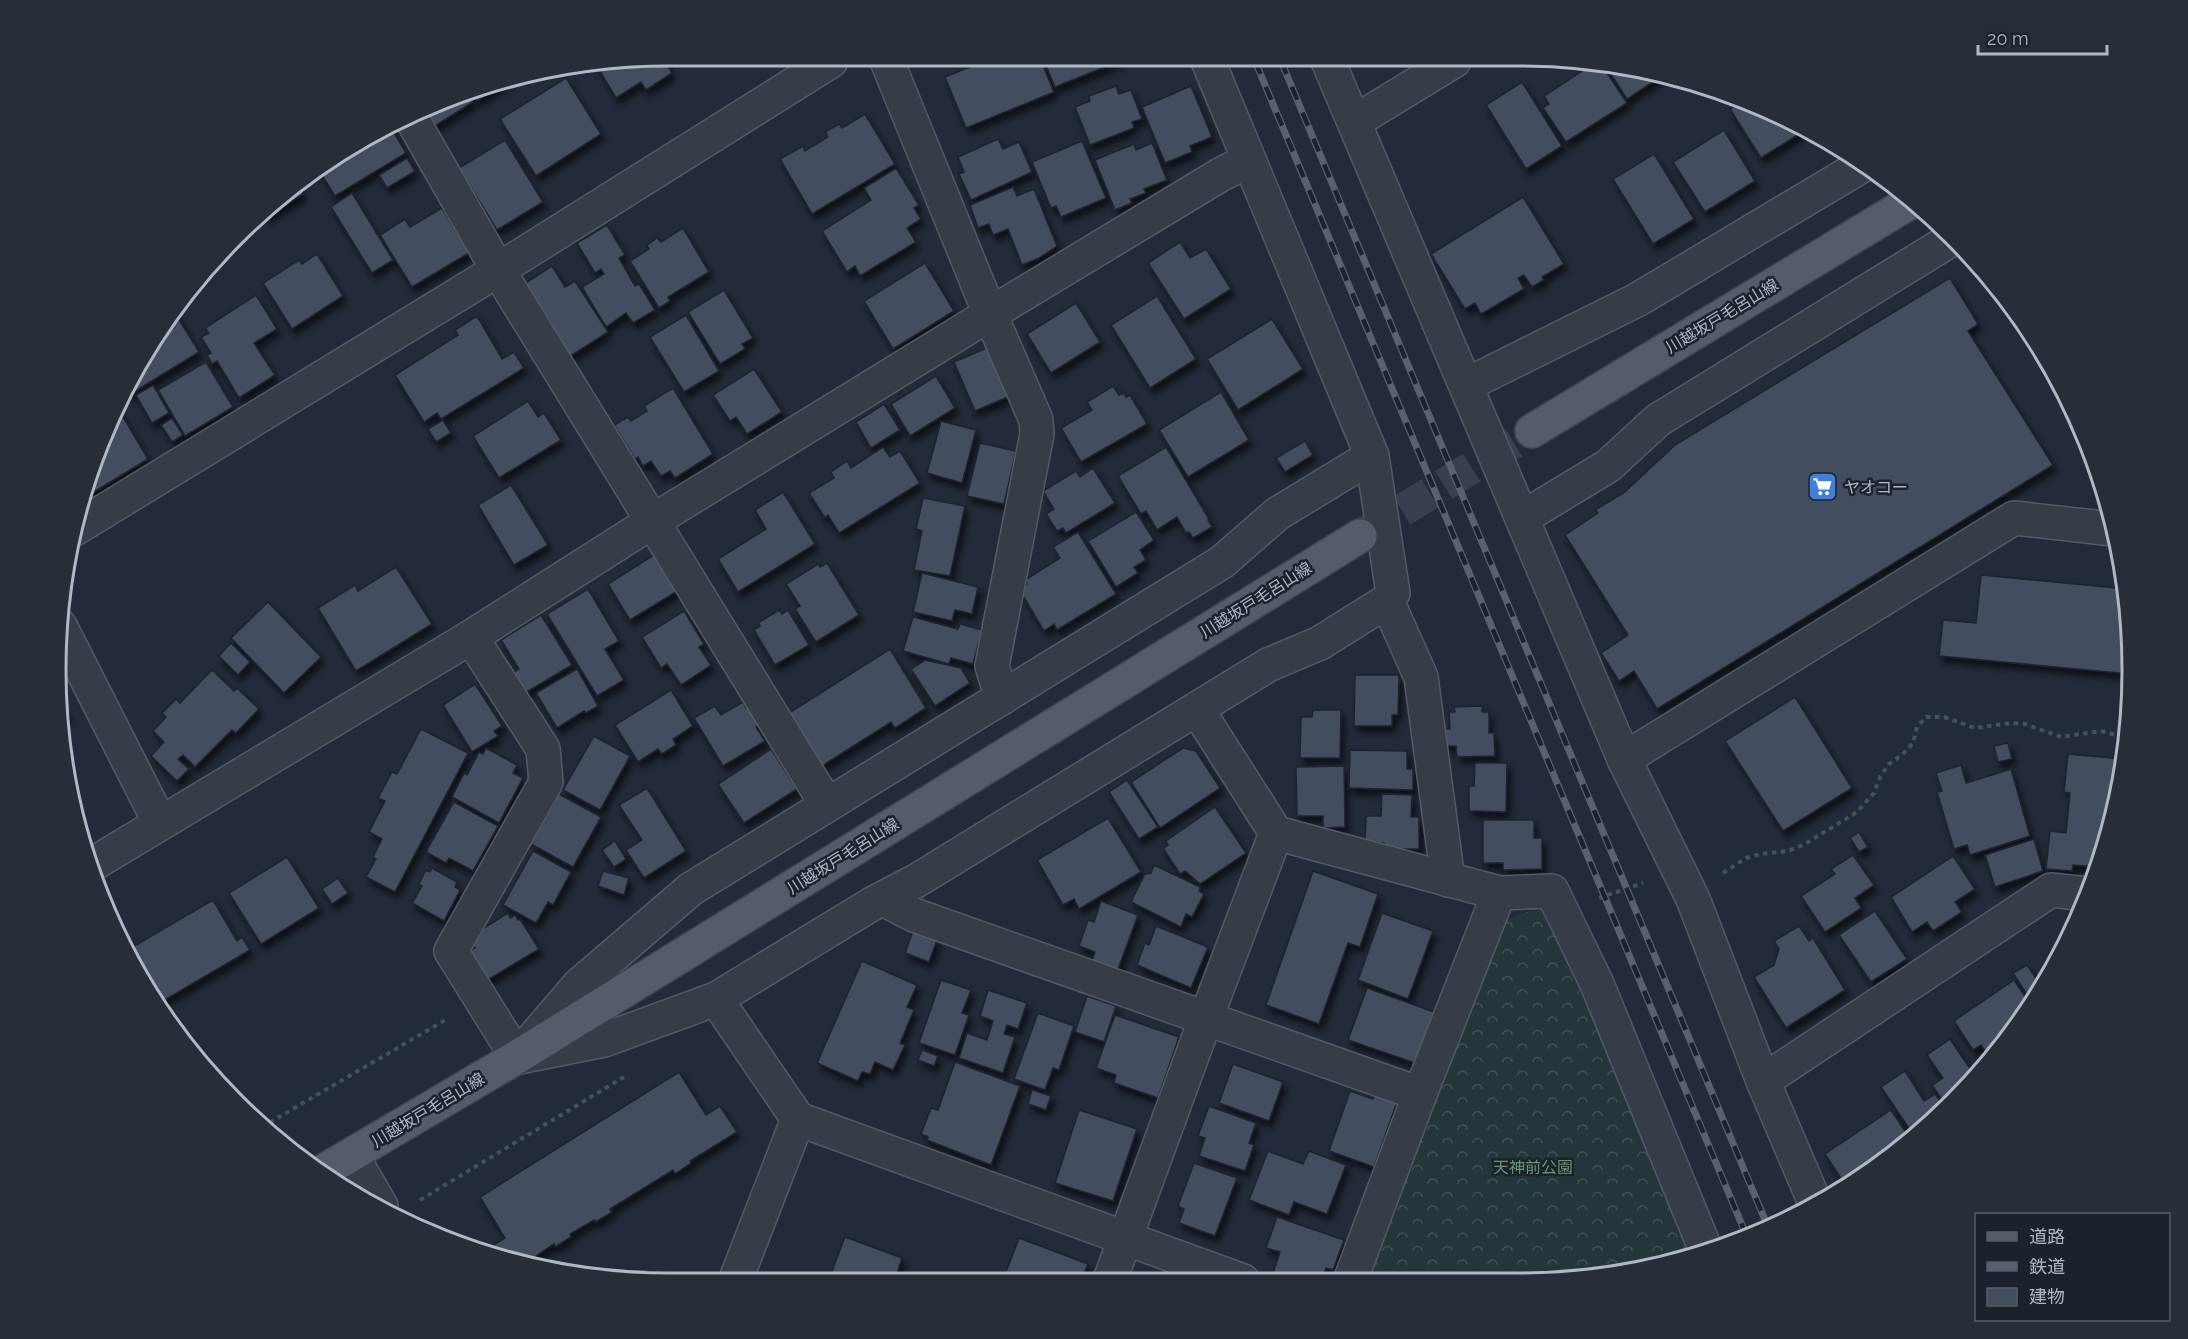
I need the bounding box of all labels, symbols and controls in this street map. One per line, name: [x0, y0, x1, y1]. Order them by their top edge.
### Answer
scale bar: [1978, 18, 2107, 56]
text: 20 m: [1987, 28, 2029, 49]
street label: 川越坂戸毛呂山線: [1662, 275, 1782, 357]
supermarket icon: ヤオコー: [1807, 471, 1839, 503]
place label: ヤオコー: [1844, 478, 1908, 497]
street label: 川越坂戸毛呂山線: [1197, 558, 1315, 642]
street label: 川越坂戸毛呂山線: [784, 814, 902, 898]
street label: 川越坂戸毛呂山線: [368, 1069, 488, 1151]
park label: 天神前公園: [1493, 1158, 1573, 1177]
legend: [1975, 1213, 2170, 1321]
text: 道路: [2029, 1226, 2065, 1247]
text: 鉄道: [2029, 1256, 2065, 1277]
text: 建物: [2029, 1286, 2065, 1307]

